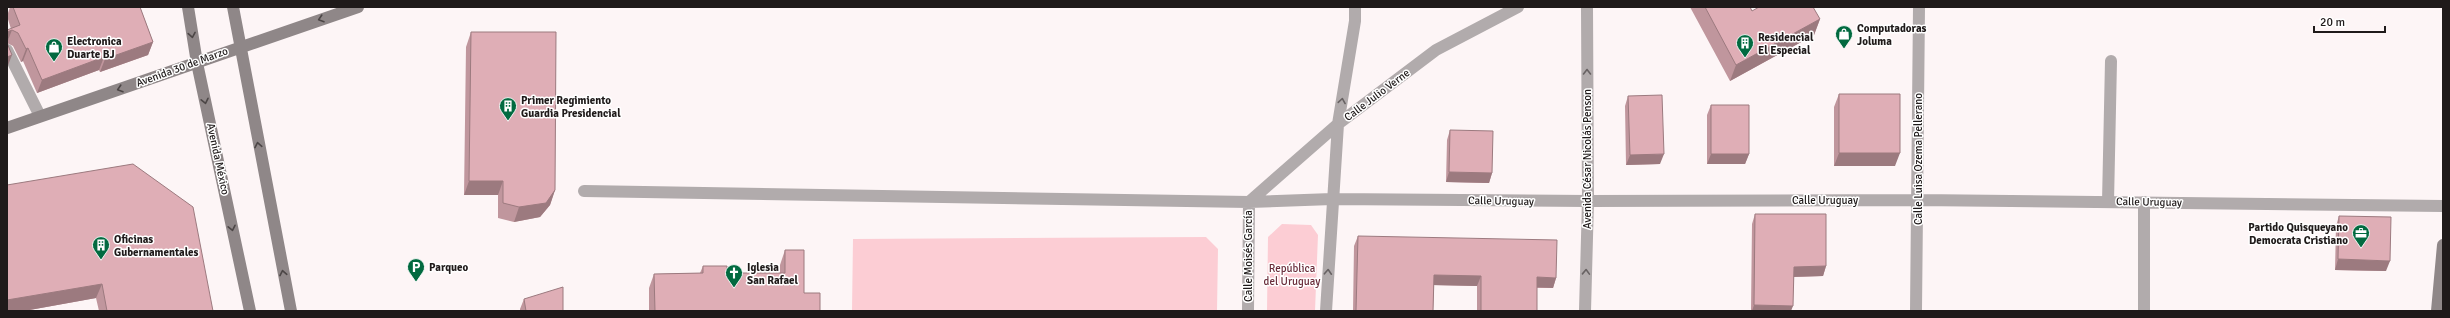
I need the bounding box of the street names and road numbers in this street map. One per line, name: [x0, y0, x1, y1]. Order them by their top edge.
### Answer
street label: Avenida 30 de Marzo: [134, 44, 230, 90]
street label: Calle Julio Verne: [1342, 66, 1412, 124]
street label: Avenida César Nicolás Penson: [1581, 89, 1594, 229]
street label: Calle Luisa Ozema Pellerano: [1912, 93, 1925, 225]
street label: Avenida México: [204, 122, 232, 196]
street label: Calle Uruguay: [1468, 194, 1535, 208]
street label: Calle Uruguay: [1792, 194, 1859, 207]
street label: Calle Uruguay: [2116, 195, 2183, 209]
street label: Calle Moisés García: [1242, 210, 1255, 302]

